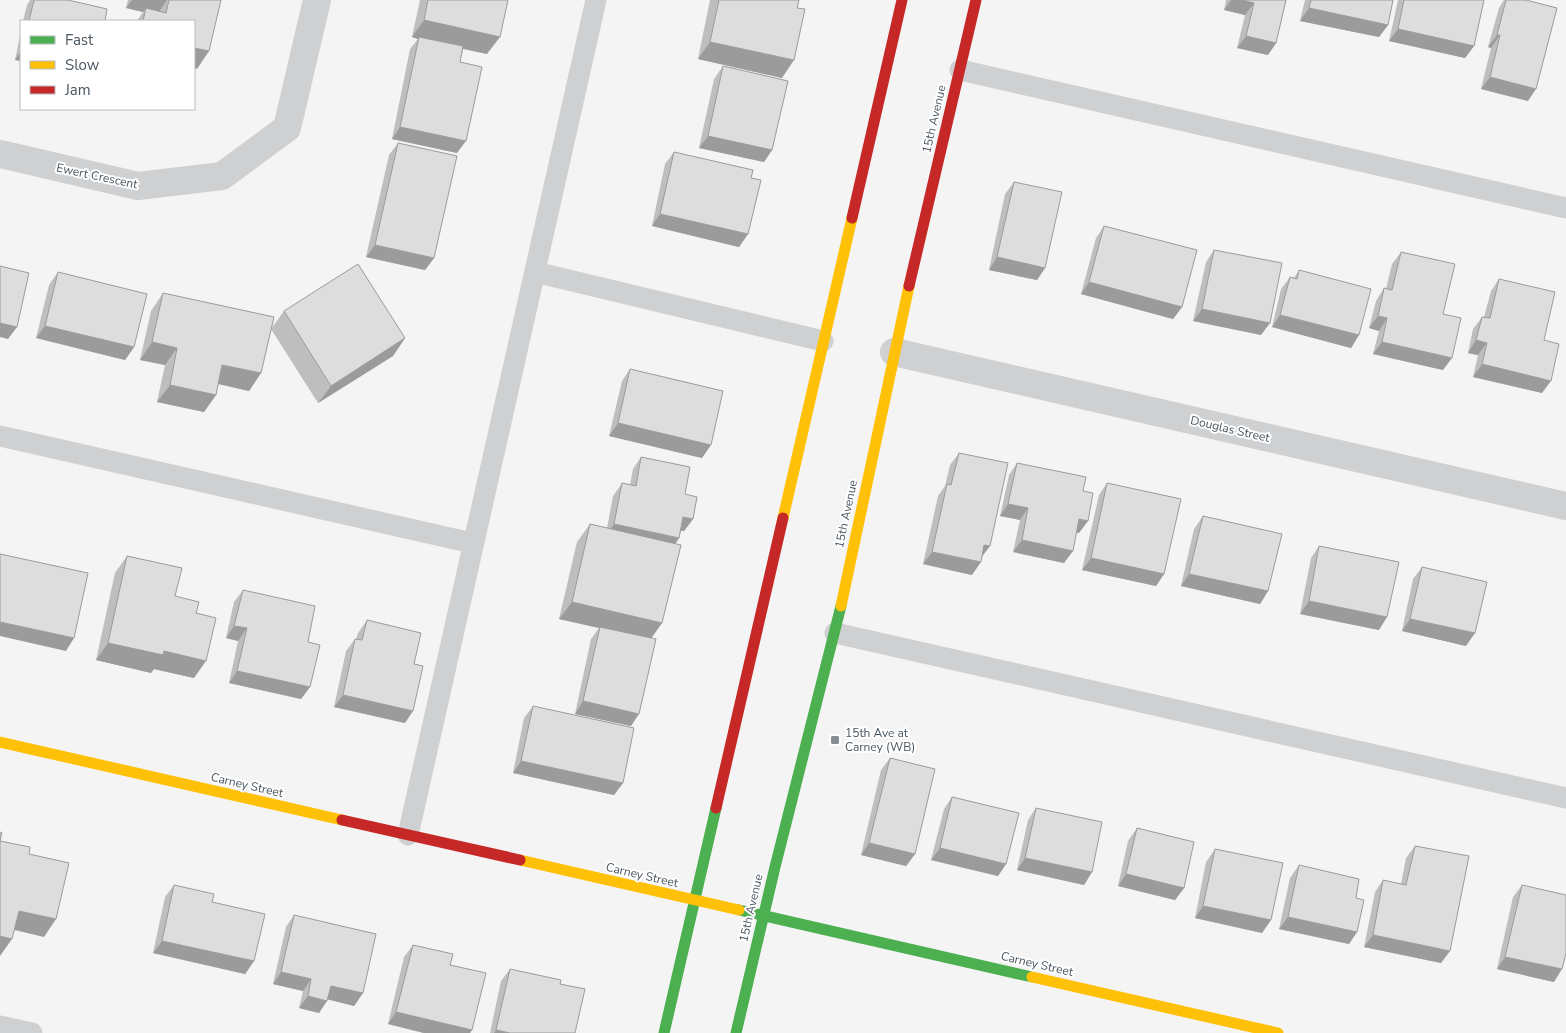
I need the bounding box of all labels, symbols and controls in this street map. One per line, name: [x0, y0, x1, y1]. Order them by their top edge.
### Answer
legend: [20, 20, 195, 110]
text: Fast: [65, 30, 94, 50]
text: Slow: [65, 55, 100, 75]
text: Jam: [64, 80, 91, 100]
street label: 15th Avenue: [918, 83, 950, 155]
street label: Ewert Crescent: [55, 160, 140, 193]
street label: Douglas Street: [1189, 412, 1272, 446]
street label: 15th Avenue: [831, 478, 861, 550]
place label: 15th Ave at Carney (WB): [845, 725, 915, 755]
marker: 15th Ave at Carney (WB): [829, 734, 841, 746]
street label: Carney Street: [209, 769, 285, 801]
street label: Carney Street: [604, 859, 680, 891]
street label: 15th Avenue: [735, 872, 767, 944]
street label: Carney Street: [999, 948, 1075, 980]

